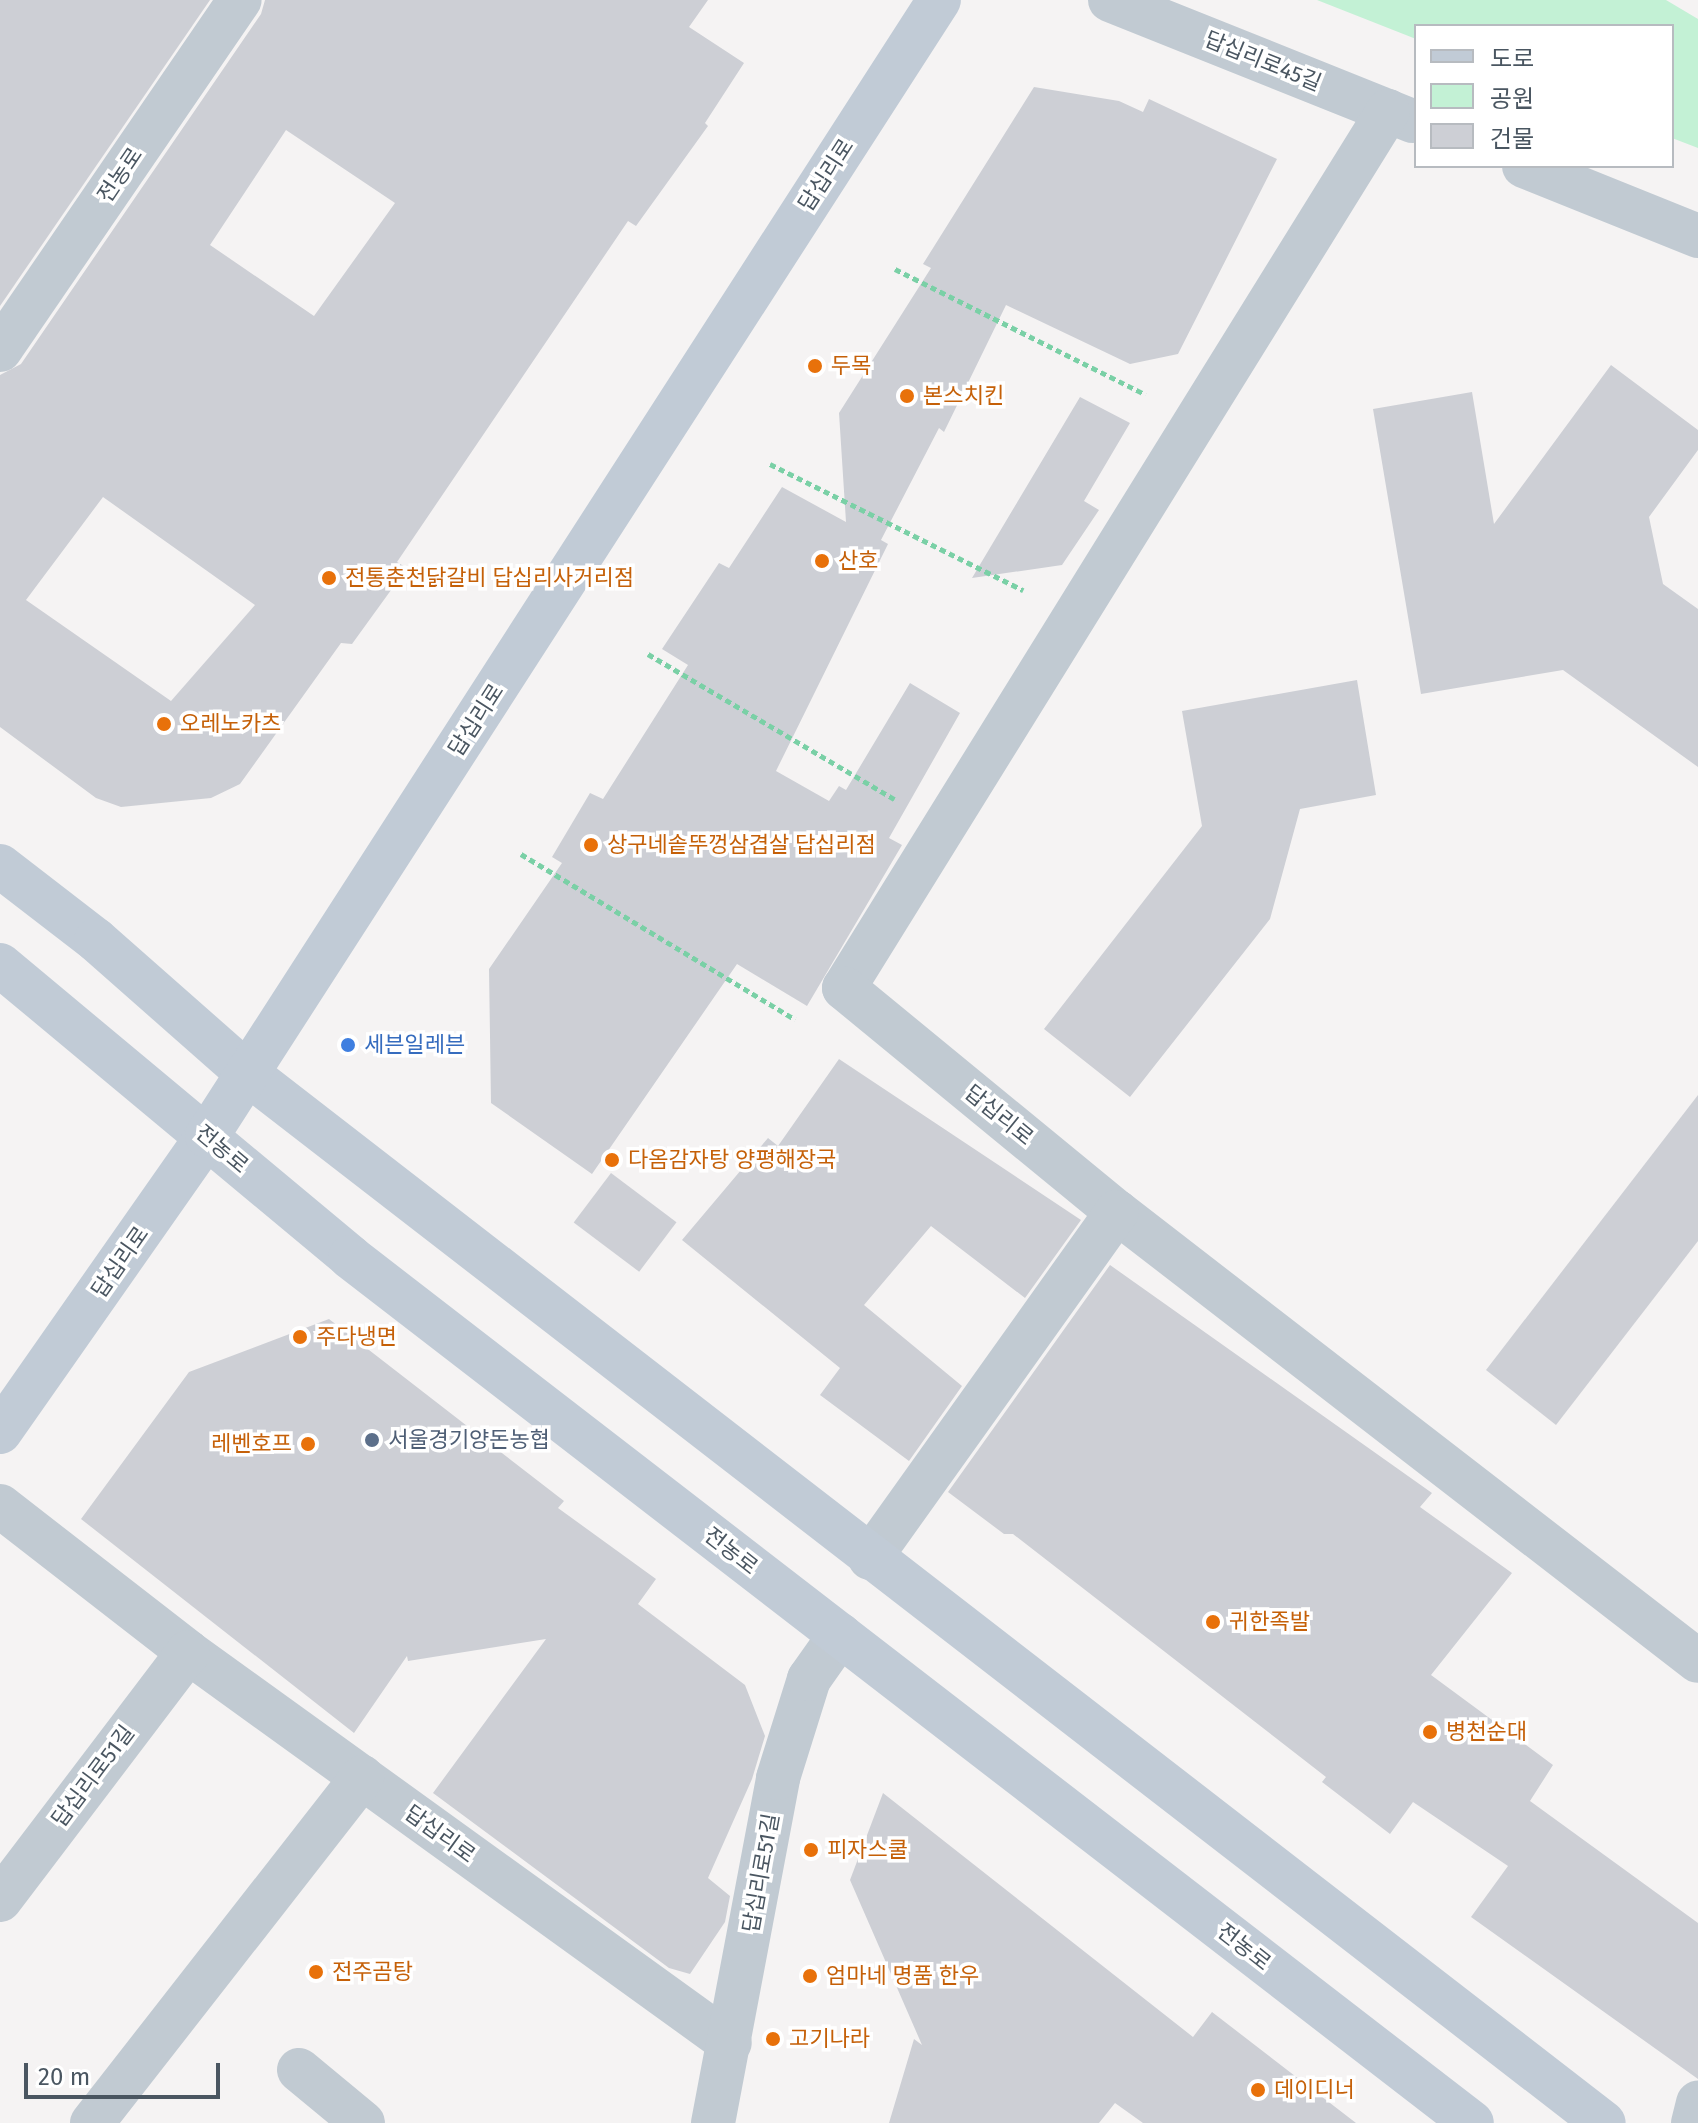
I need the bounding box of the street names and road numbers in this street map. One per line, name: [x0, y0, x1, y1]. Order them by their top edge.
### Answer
street label: 답십리로45길: [1201, 26, 1325, 96]
street label: 답십리로: [793, 134, 859, 216]
street label: 전농로: [92, 142, 148, 208]
street label: 답십리로: [443, 679, 509, 761]
street label: 답십리로: [959, 1079, 1039, 1151]
street label: 전농로: [190, 1119, 254, 1179]
street label: 답십리로: [86, 1221, 154, 1303]
street label: 전농로: [699, 1522, 763, 1580]
street label: 답십리로51길: [46, 1720, 140, 1832]
street label: 답십리로: [399, 1800, 481, 1868]
street label: 답십리로51길: [738, 1811, 784, 1935]
street label: 전농로: [1212, 1918, 1276, 1976]

